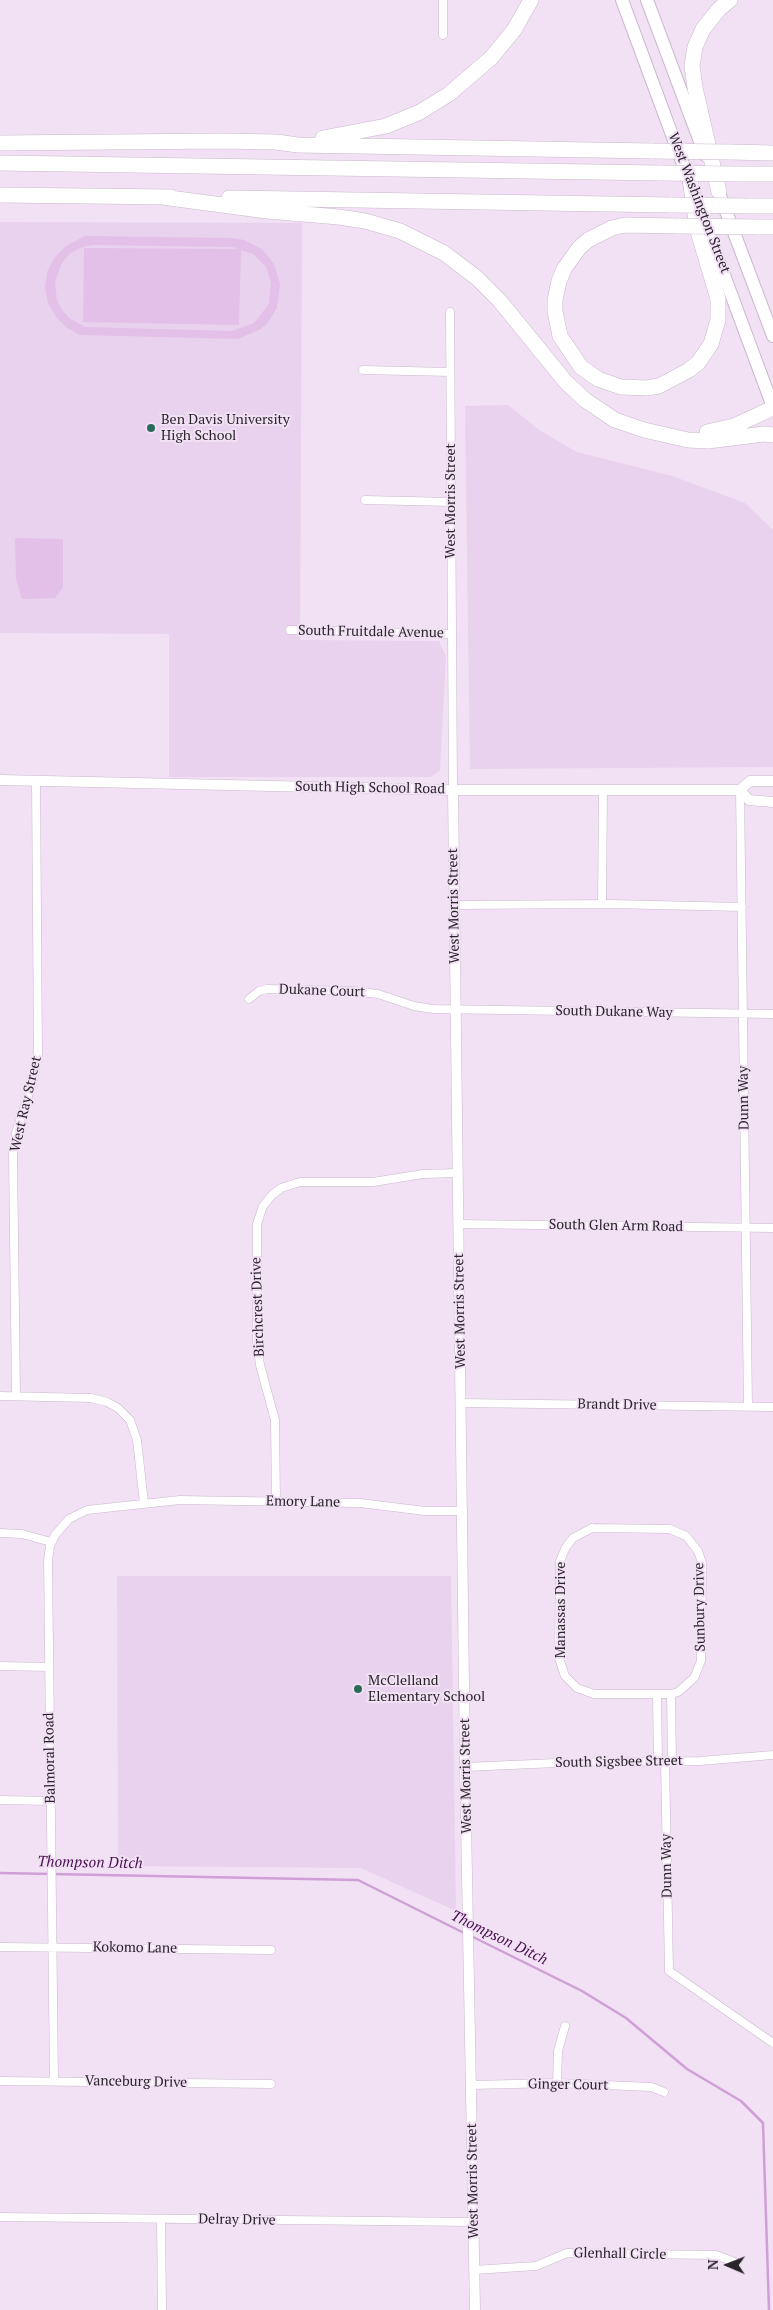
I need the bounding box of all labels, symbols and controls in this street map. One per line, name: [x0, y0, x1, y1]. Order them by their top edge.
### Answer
street label: West Washington Street: [664, 130, 734, 276]
place label: Ben Davis University High School: [161, 412, 290, 444]
marker: Ben Davis University High School: [145, 422, 157, 434]
street label: West Morris Street: [443, 443, 459, 559]
street label: South Fruitdale Avenue: [298, 622, 444, 642]
street label: South High School Road: [295, 778, 445, 798]
street label: West Morris Street: [445, 848, 463, 964]
street label: Dukane Court: [279, 981, 365, 1001]
street label: South Dukane Way: [555, 1003, 673, 1021]
street label: West Ray Street: [7, 1055, 45, 1153]
street label: Dunn Way: [735, 1066, 753, 1130]
street label: South Glen Arm Road: [549, 1216, 683, 1236]
street label: West Morris Street: [451, 1253, 469, 1369]
street label: Birchcrest Drive: [248, 1257, 268, 1357]
street label: Brandt Drive: [577, 1396, 657, 1414]
street label: Emory Lane: [266, 1493, 340, 1511]
street label: Manassas Drive: [553, 1562, 569, 1658]
street label: Sunbury Drive: [691, 1562, 709, 1652]
place label: McClelland Elementary School: [368, 1673, 485, 1705]
marker: McClelland Elementary School: [352, 1683, 364, 1695]
street label: Balmoral Road: [41, 1712, 59, 1804]
street label: West Morris Street: [457, 1718, 475, 1834]
street label: South Sigsbee Street: [555, 1752, 683, 1772]
street label: Dunn Way: [658, 1834, 676, 1898]
water label: Thompson Ditch: [37, 1853, 143, 1873]
water label: Thompson Ditch: [448, 1907, 550, 1969]
street label: Kokomo Lane: [93, 1939, 177, 1957]
street label: Vanceburg Drive: [85, 2073, 187, 2091]
street label: Ginger Court: [528, 2076, 608, 2094]
street label: West Morris Street: [464, 2123, 482, 2239]
street label: Delray Drive: [198, 2211, 276, 2229]
north arrow: [703, 2240, 753, 2290]
street label: Glenhall Circle: [574, 2245, 666, 2263]
text: N: [703, 2259, 722, 2270]

